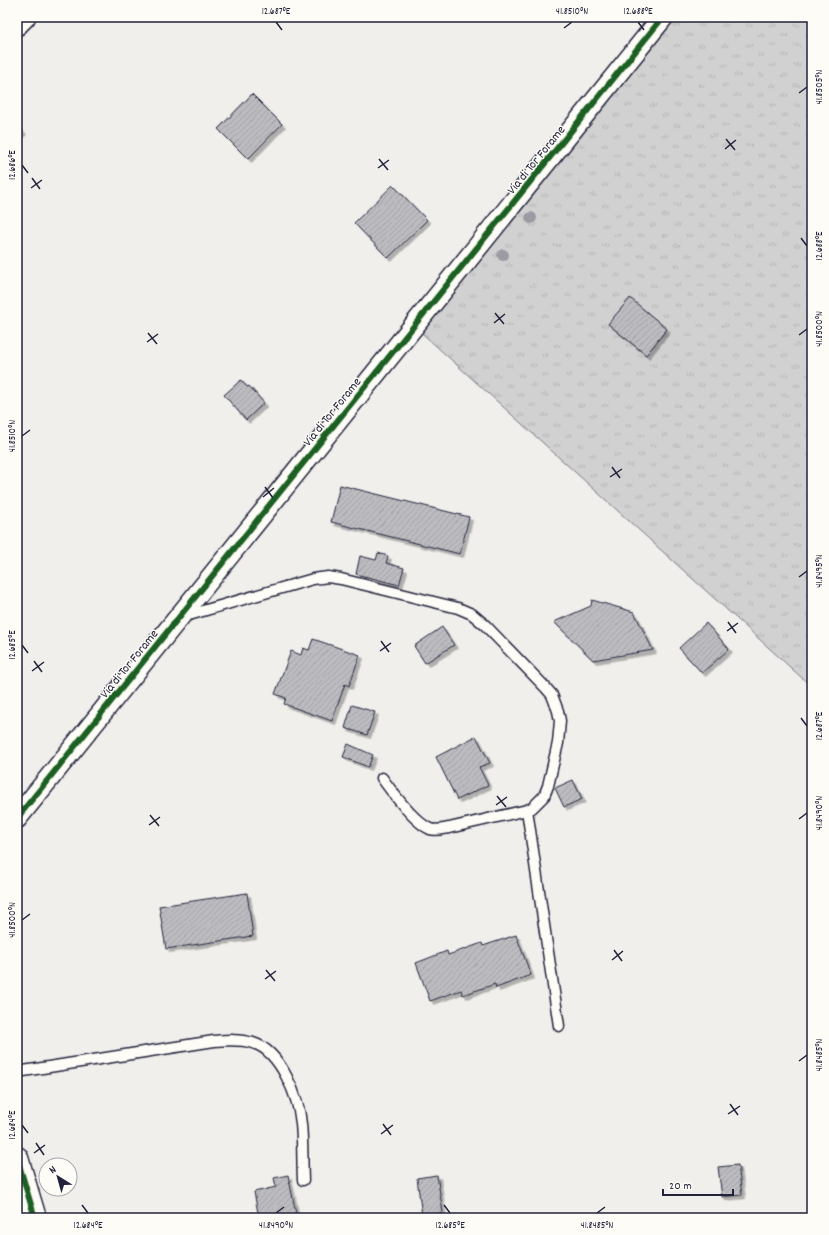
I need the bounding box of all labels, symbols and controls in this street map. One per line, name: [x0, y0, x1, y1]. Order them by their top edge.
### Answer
text: 12.687°E: [262, 5, 291, 19]
text: 41.8510°N: [556, 5, 588, 19]
text: 12.688°E: [624, 5, 653, 19]
text: 41.8505°N: [813, 70, 827, 104]
street label: Via di Tor Forame: [503, 122, 571, 199]
text: 12.686°E: [6, 150, 20, 180]
text: 12.688°E: [813, 231, 827, 260]
text: 41.8500°N: [813, 311, 827, 347]
street label: Via di Tor Forame: [299, 374, 367, 451]
text: 41.8510°N: [6, 420, 20, 452]
text: 41.8495°N: [813, 554, 827, 588]
street label: Via di Tor Forame: [96, 626, 164, 703]
text: 12.685°E: [6, 630, 20, 660]
text: 12.687°E: [813, 711, 827, 740]
text: 41.8490°N: [813, 796, 827, 830]
text: 41.8500°N: [6, 902, 20, 938]
text: 41.8485°N: [813, 1038, 827, 1071]
text: 12.684°E: [6, 1110, 20, 1140]
north arrow: [38, 1157, 78, 1197]
text: N: [46, 1162, 61, 1179]
scale bar: [663, 1171, 733, 1197]
text: 20 m: [669, 1178, 692, 1195]
text: 12.684°E: [73, 1219, 103, 1233]
text: 41.8490°N: [259, 1219, 293, 1233]
text: 12.685°E: [435, 1219, 465, 1233]
text: 41.8485°N: [581, 1219, 614, 1233]

